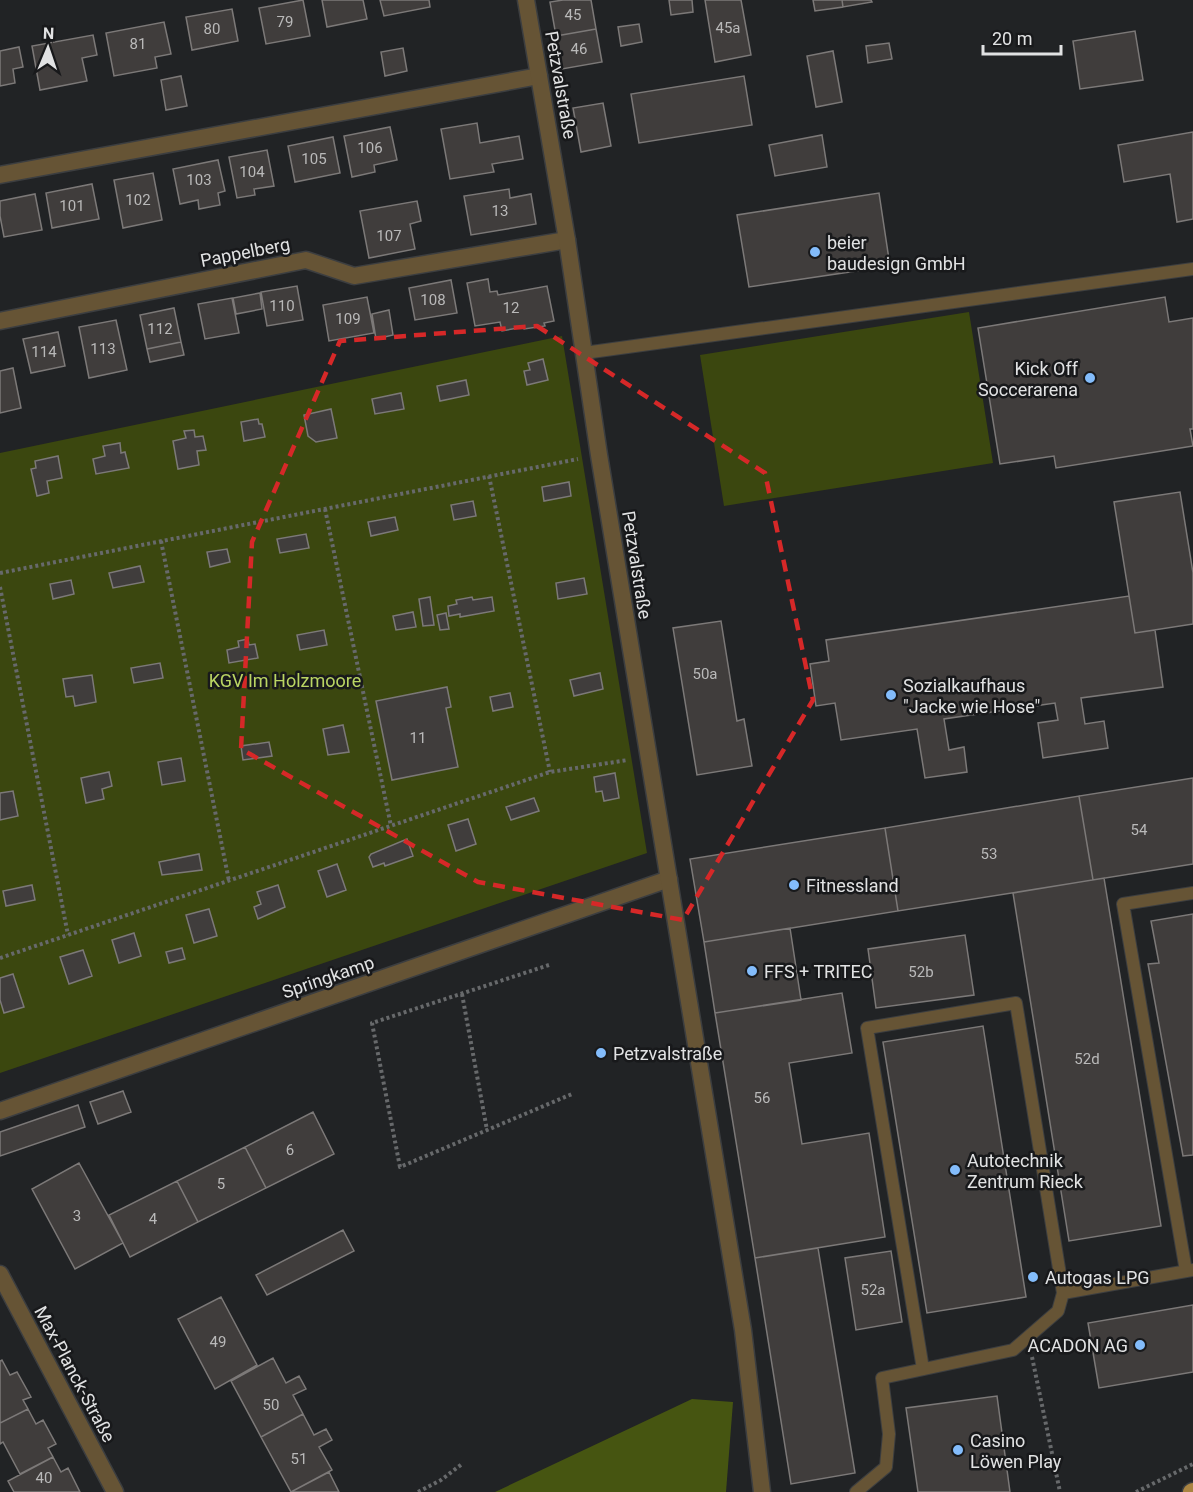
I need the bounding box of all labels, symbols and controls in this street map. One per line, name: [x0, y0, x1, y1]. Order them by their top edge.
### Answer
house number: 45: [565, 6, 581, 24]
house number: 79: [277, 13, 293, 31]
north arrow: [18, 18, 78, 78]
scale bar: [983, 18, 1061, 56]
house number: 45a: [715, 19, 741, 37]
house number: 80: [204, 20, 220, 38]
text: N: [43, 24, 54, 43]
text: 20 m: [992, 28, 1032, 49]
street label: Petzvalstraße: [541, 29, 581, 141]
house number: 81: [130, 35, 146, 53]
house number: 46: [571, 40, 587, 58]
house number: 106: [357, 139, 383, 157]
house number: 105: [301, 150, 327, 168]
house number: 104: [239, 163, 265, 181]
house number: 103: [186, 171, 212, 189]
house number: 102: [125, 191, 151, 209]
house number: 101: [59, 197, 85, 215]
house number: 13: [492, 202, 508, 220]
house number: 107: [376, 227, 402, 245]
place label: beier baudesign GmbH: [827, 232, 966, 274]
street label: Pappelberg: [198, 233, 292, 271]
marker: beier baudesign GmbH: [808, 245, 822, 259]
house number: 108: [420, 291, 446, 309]
house number: 110: [269, 297, 295, 315]
house number: 12: [503, 299, 519, 317]
house number: 109: [335, 310, 361, 328]
house number: 112: [147, 320, 173, 338]
house number: 113: [90, 340, 116, 358]
house number: 114: [31, 343, 57, 361]
place label: Kick Off Soccerarena: [978, 358, 1079, 400]
marker: Kick Off Soccerarena: [1083, 371, 1097, 385]
street label: Petzvalstraße: [618, 509, 656, 621]
house number: 50a: [692, 665, 718, 683]
park label: KGV Im Holzmoore: [209, 670, 361, 691]
place label: Sozialkaufhaus "Jacke wie Hose": [903, 675, 1040, 717]
marker: Sozialkaufhaus "Jacke wie Hose": [884, 688, 898, 702]
house number: 11: [410, 729, 426, 747]
house number: 54: [1131, 821, 1148, 839]
house number: 53: [981, 845, 997, 863]
place label: Fitnessland: [806, 875, 899, 896]
marker: Fitnessland: [787, 878, 801, 892]
street label: Springkamp: [279, 951, 377, 1003]
place label: FFS + TRITEC: [764, 961, 873, 982]
house number: 52b: [908, 963, 934, 981]
marker: FFS + TRITEC: [745, 964, 759, 978]
place label: Petzvalstraße: [613, 1043, 722, 1064]
marker: Petzvalstraße: [594, 1046, 608, 1060]
house number: 52d: [1074, 1050, 1100, 1068]
house number: 56: [754, 1089, 770, 1107]
house number: 6: [286, 1141, 294, 1159]
place label: Autotechnik Zentrum Rieck: [967, 1150, 1084, 1192]
marker: Autotechnik Zentrum Rieck: [948, 1163, 962, 1177]
house number: 5: [217, 1175, 225, 1193]
house number: 3: [73, 1207, 81, 1225]
house number: 4: [149, 1210, 158, 1228]
place label: Autogas LPG: [1045, 1267, 1150, 1288]
marker: Autogas LPG: [1026, 1270, 1040, 1284]
house number: 52a: [860, 1281, 886, 1299]
street label: Max-Planck-Straße: [30, 1303, 120, 1445]
house number: 49: [210, 1333, 226, 1351]
place label: ACADON AG: [1027, 1335, 1128, 1356]
marker: ACADON AG: [1133, 1338, 1147, 1352]
house number: 50: [263, 1396, 279, 1414]
place label: Casino Löwen Play: [970, 1430, 1062, 1472]
marker: Casino Löwen Play: [951, 1443, 965, 1457]
house number: 51: [291, 1450, 307, 1468]
house number: 40: [36, 1469, 52, 1487]

